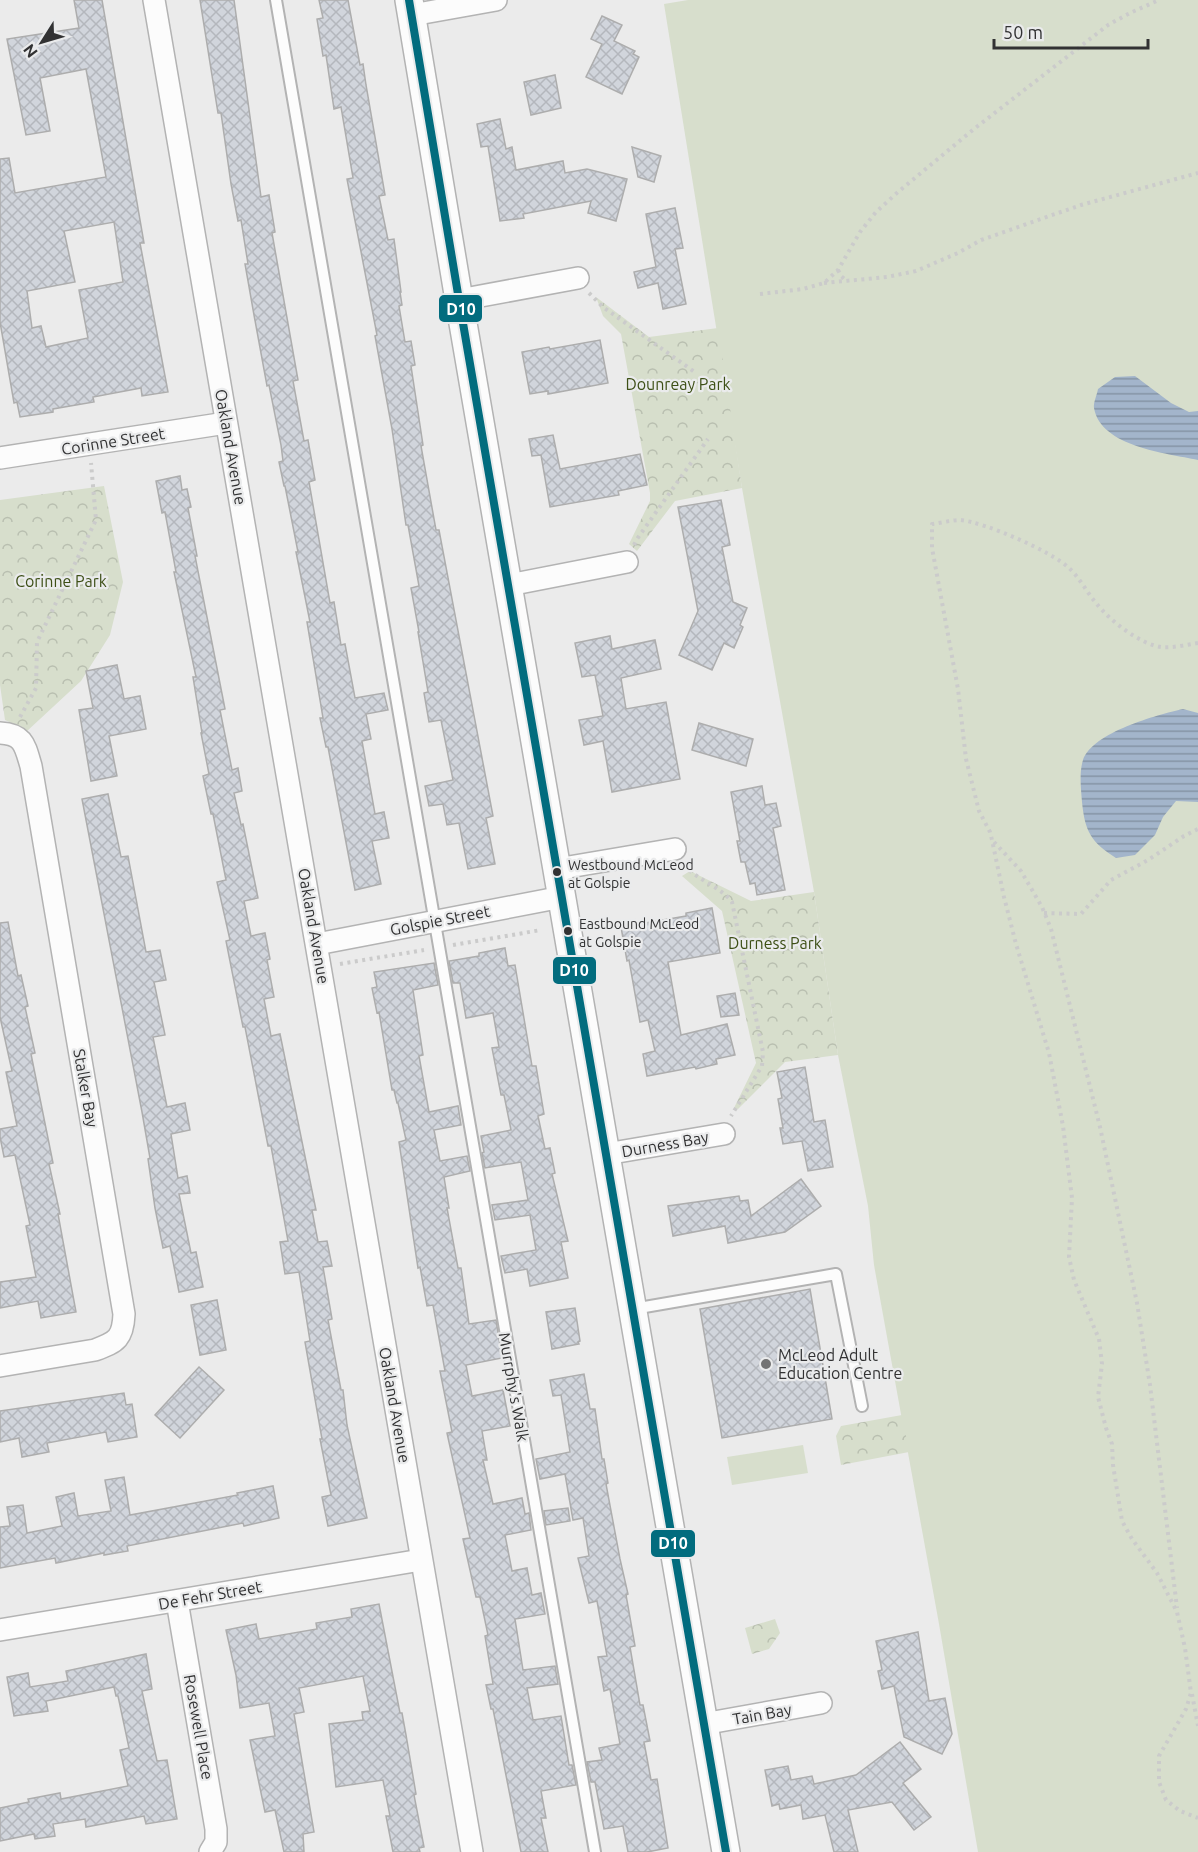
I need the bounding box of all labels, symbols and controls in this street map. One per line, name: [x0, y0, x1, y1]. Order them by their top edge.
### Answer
north arrow: [12, 12, 72, 72]
scale bar: [994, 12, 1148, 50]
text: 50 m: [1003, 22, 1043, 42]
text: N: [19, 41, 41, 61]
line badge: D10: [438, 294, 483, 323]
text: D10: [446, 300, 476, 318]
park label: Dounreay Park: [625, 375, 731, 393]
street label: Oakland Avenue: [212, 388, 250, 506]
street label: Corinne Street: [60, 424, 167, 458]
park label: Corinne Park: [15, 572, 107, 590]
place label: Westbound McLeod at Golspie: [568, 857, 694, 891]
marker: Westbound McLeod at Golspie: [551, 866, 563, 878]
street label: Oakland Avenue: [295, 867, 333, 985]
street label: Golspie Street: [388, 901, 492, 939]
place label: Eastbound McLeod at Golspie: [579, 916, 699, 950]
marker: Eastbound McLeod at Golspie: [562, 925, 574, 937]
park label: Durness Park: [728, 934, 822, 952]
line badge: D10: [552, 956, 597, 985]
text: D10: [559, 961, 589, 979]
street label: Stalker Bay: [70, 1047, 102, 1129]
street label: Durness Bay: [620, 1127, 710, 1161]
street label: Murrphy's Walk: [496, 1331, 532, 1443]
street label: Oakland Avenue: [376, 1346, 414, 1464]
place label: McLeod Adult Education Centre: [778, 1346, 902, 1382]
marker: McLeod Adult Education Centre: [759, 1357, 773, 1371]
line badge: D10: [650, 1529, 696, 1558]
text: D10: [658, 1534, 688, 1552]
street label: De Fehr Street: [157, 1577, 264, 1613]
street label: Rosewell Place: [181, 1673, 217, 1781]
street label: Tain Bay: [731, 1700, 793, 1728]

